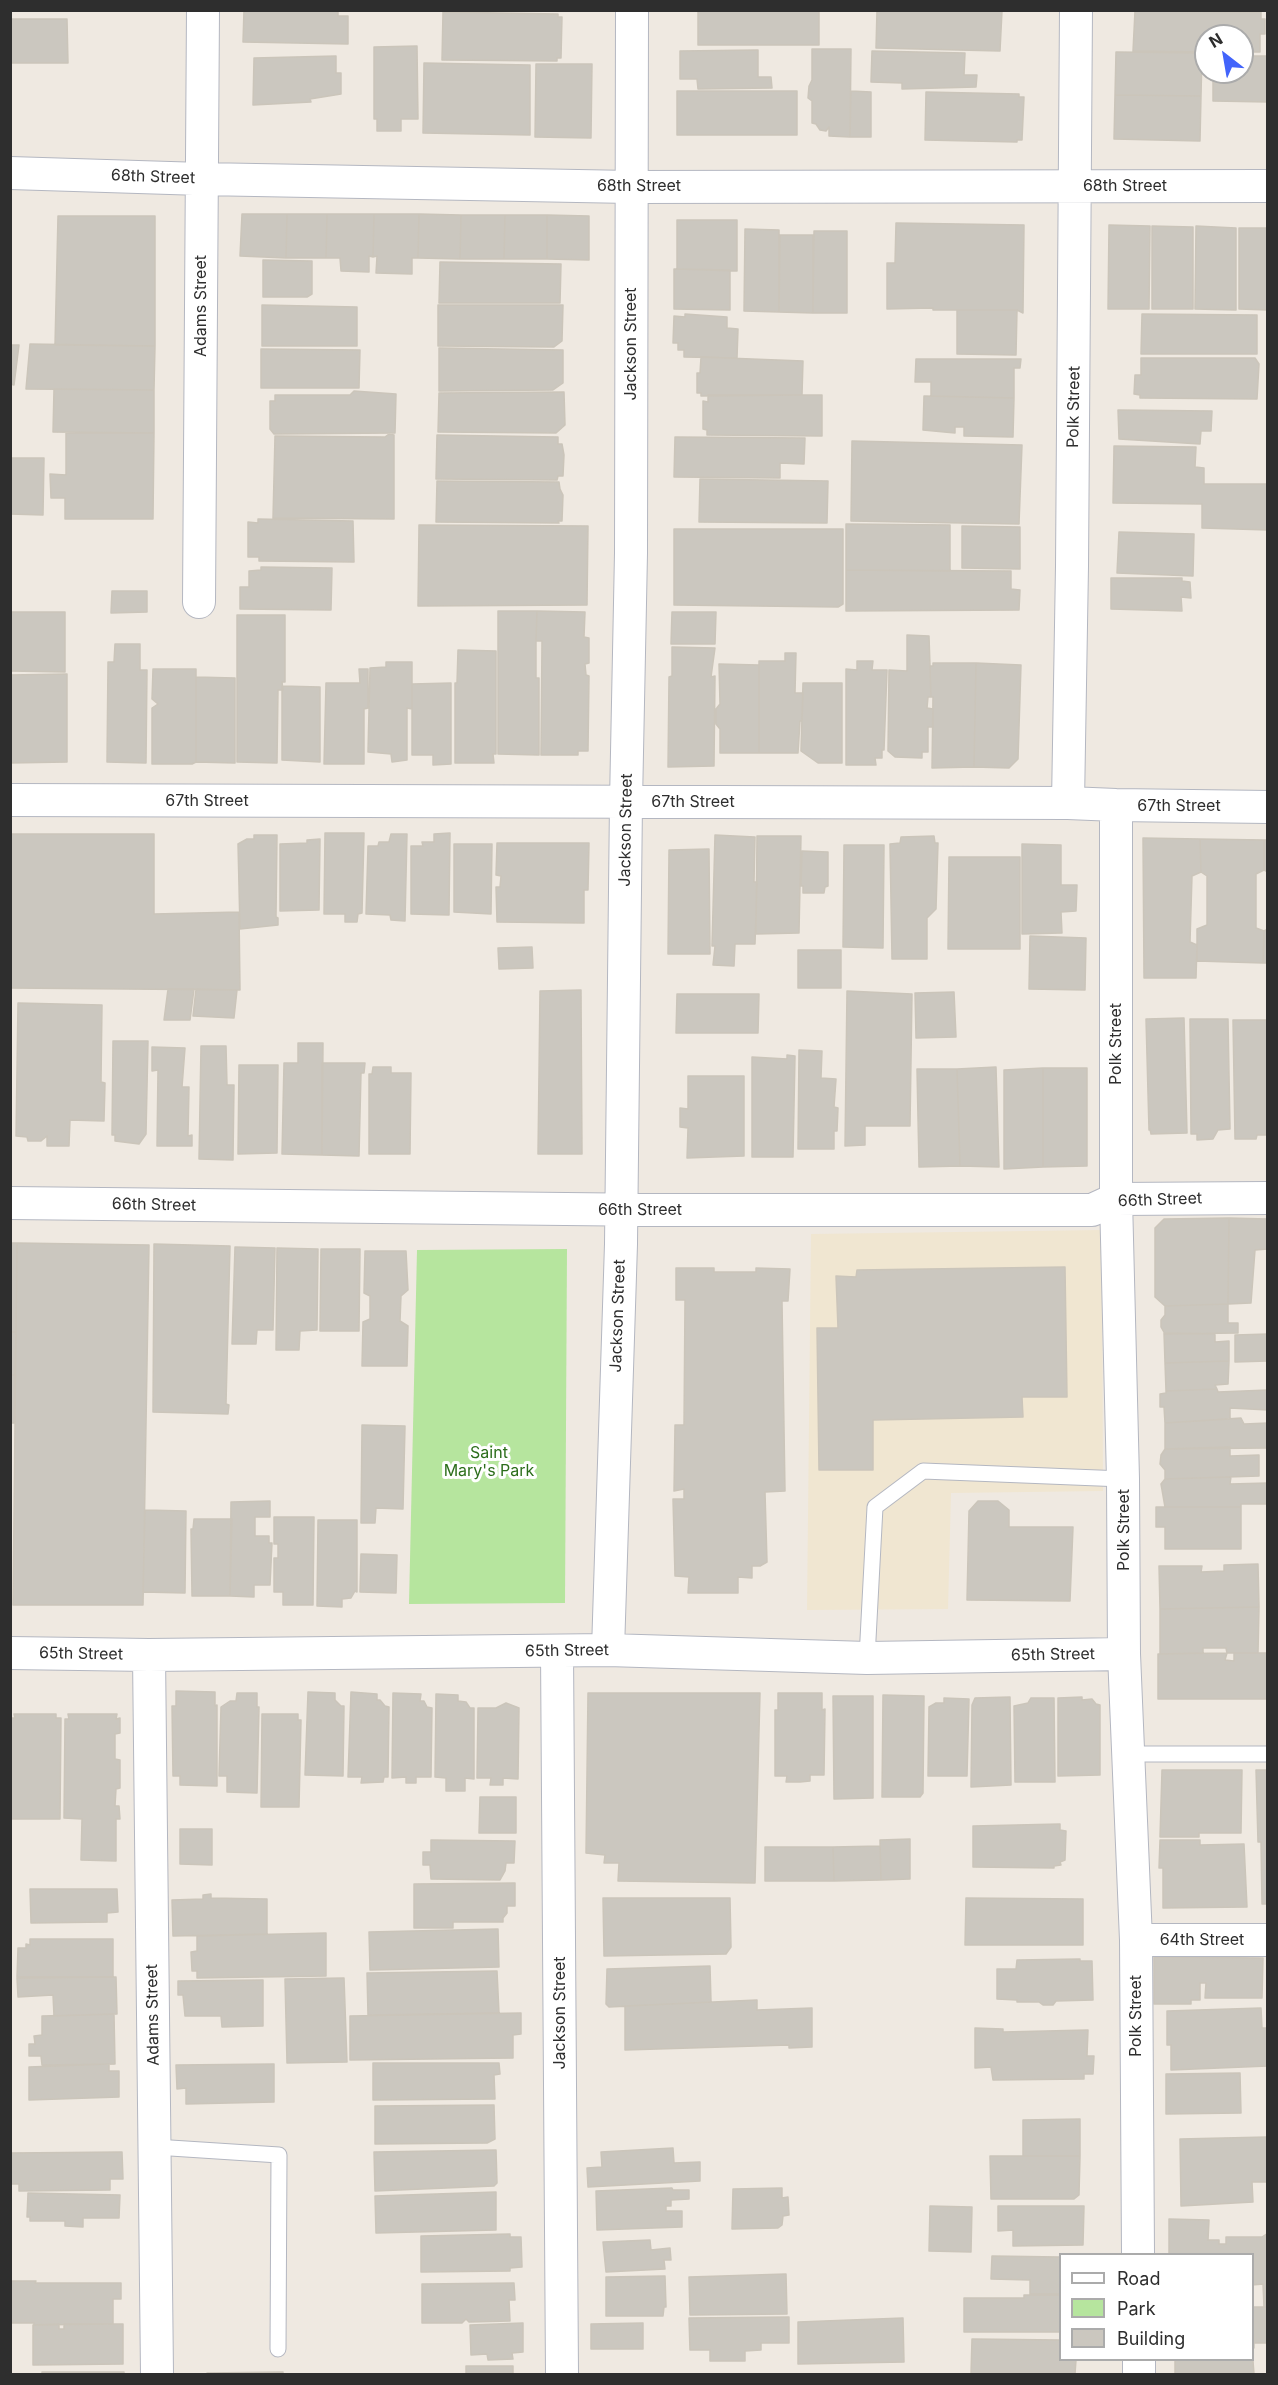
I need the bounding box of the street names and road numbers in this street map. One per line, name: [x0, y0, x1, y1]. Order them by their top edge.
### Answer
street label: 68th Street: [111, 166, 195, 188]
street label: 68th Street: [597, 176, 681, 196]
street label: 68th Street: [1083, 176, 1167, 196]
street label: Adams Street: [191, 255, 211, 357]
street label: Jackson Street: [621, 287, 641, 401]
street label: Polk Street: [1064, 366, 1084, 448]
street label: Jackson Street: [615, 773, 637, 887]
street label: 67th Street: [165, 791, 249, 811]
street label: 67th Street: [651, 792, 735, 812]
street label: 67th Street: [1137, 796, 1221, 816]
street label: Polk Street: [1106, 1003, 1126, 1085]
street label: 66th Street: [1118, 1189, 1202, 1211]
street label: 66th Street: [112, 1195, 196, 1215]
street label: 66th Street: [598, 1200, 682, 1220]
street label: Jackson Street: [606, 1259, 630, 1373]
street label: Polk Street: [1114, 1489, 1134, 1571]
street label: 65th Street: [525, 1641, 609, 1661]
street label: 65th Street: [39, 1644, 123, 1664]
street label: 65th Street: [1011, 1645, 1095, 1665]
street label: 64th Street: [1160, 1930, 1244, 1950]
street label: Jackson Street: [550, 1956, 570, 2070]
street label: Adams Street: [143, 1964, 163, 2066]
street label: Polk Street: [1126, 1975, 1146, 2057]

